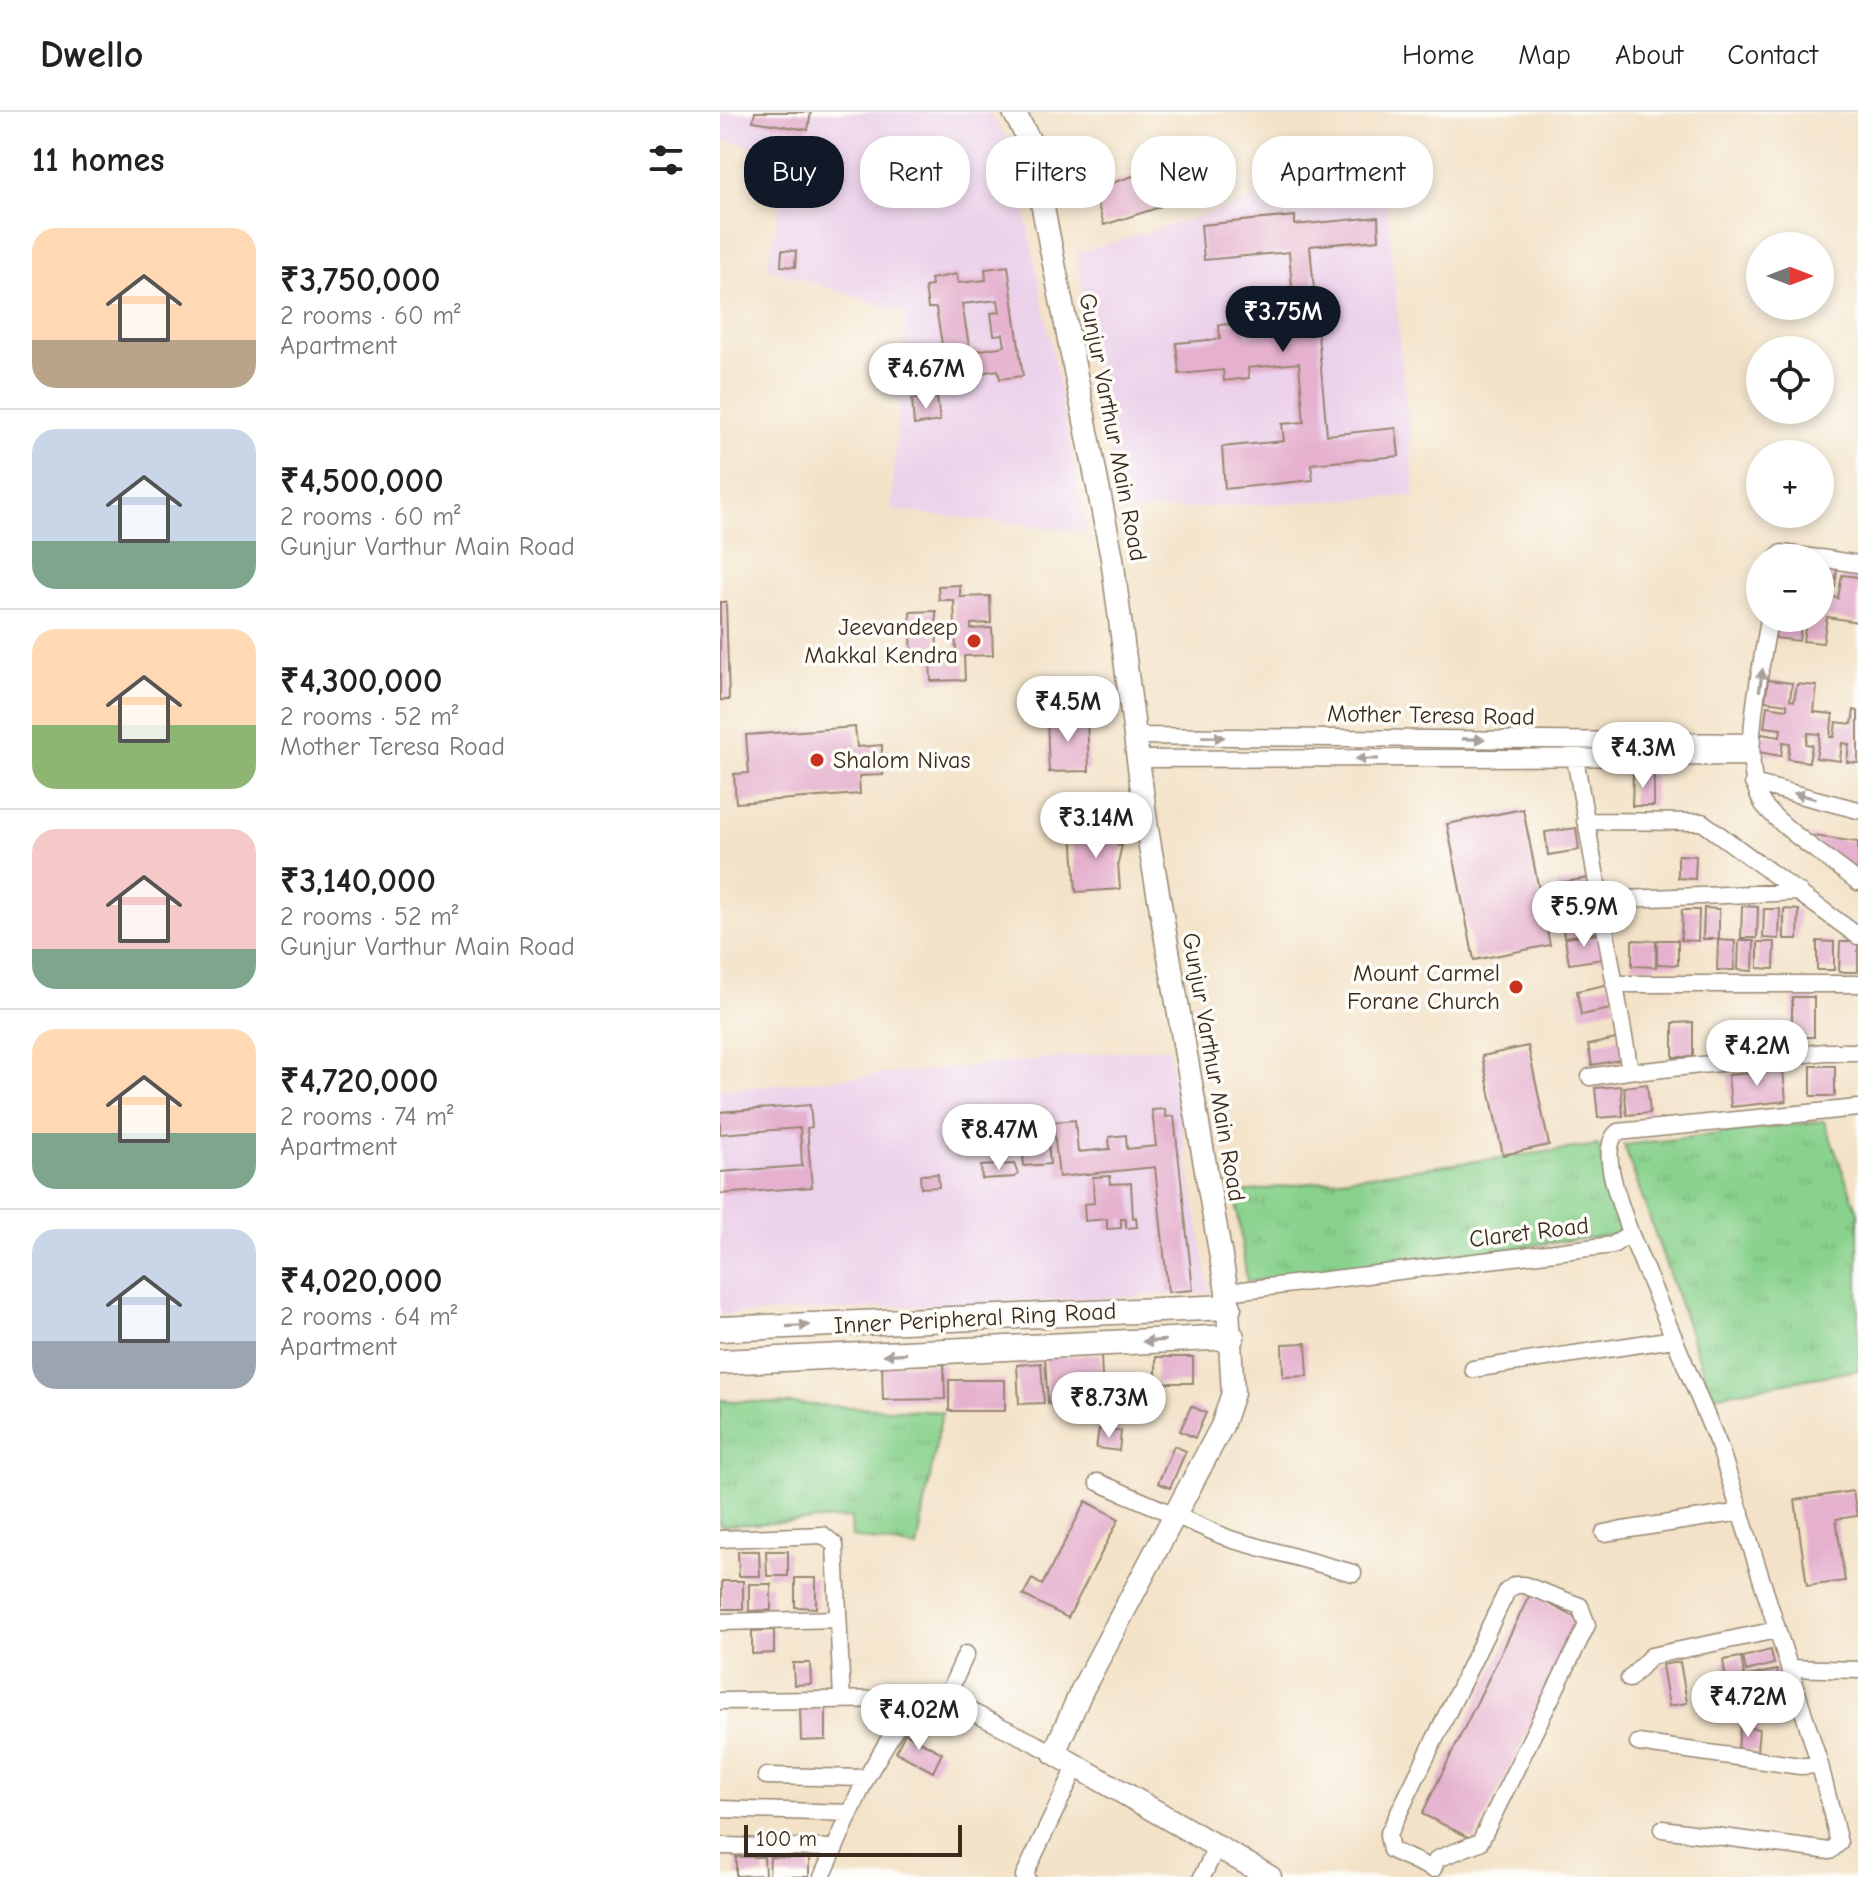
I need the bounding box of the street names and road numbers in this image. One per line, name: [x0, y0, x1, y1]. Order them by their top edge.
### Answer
street label: Gunjur Varthur Main Road: [1073, 291, 1153, 563]
street label: Mother Teresa Road: [1327, 699, 1535, 731]
street label: Gunjur Varthur Main Road: [1177, 931, 1251, 1203]
street label: Claret Road: [1468, 1211, 1590, 1253]
street label: Inner Peripheral Ring Road: [833, 1297, 1117, 1339]

